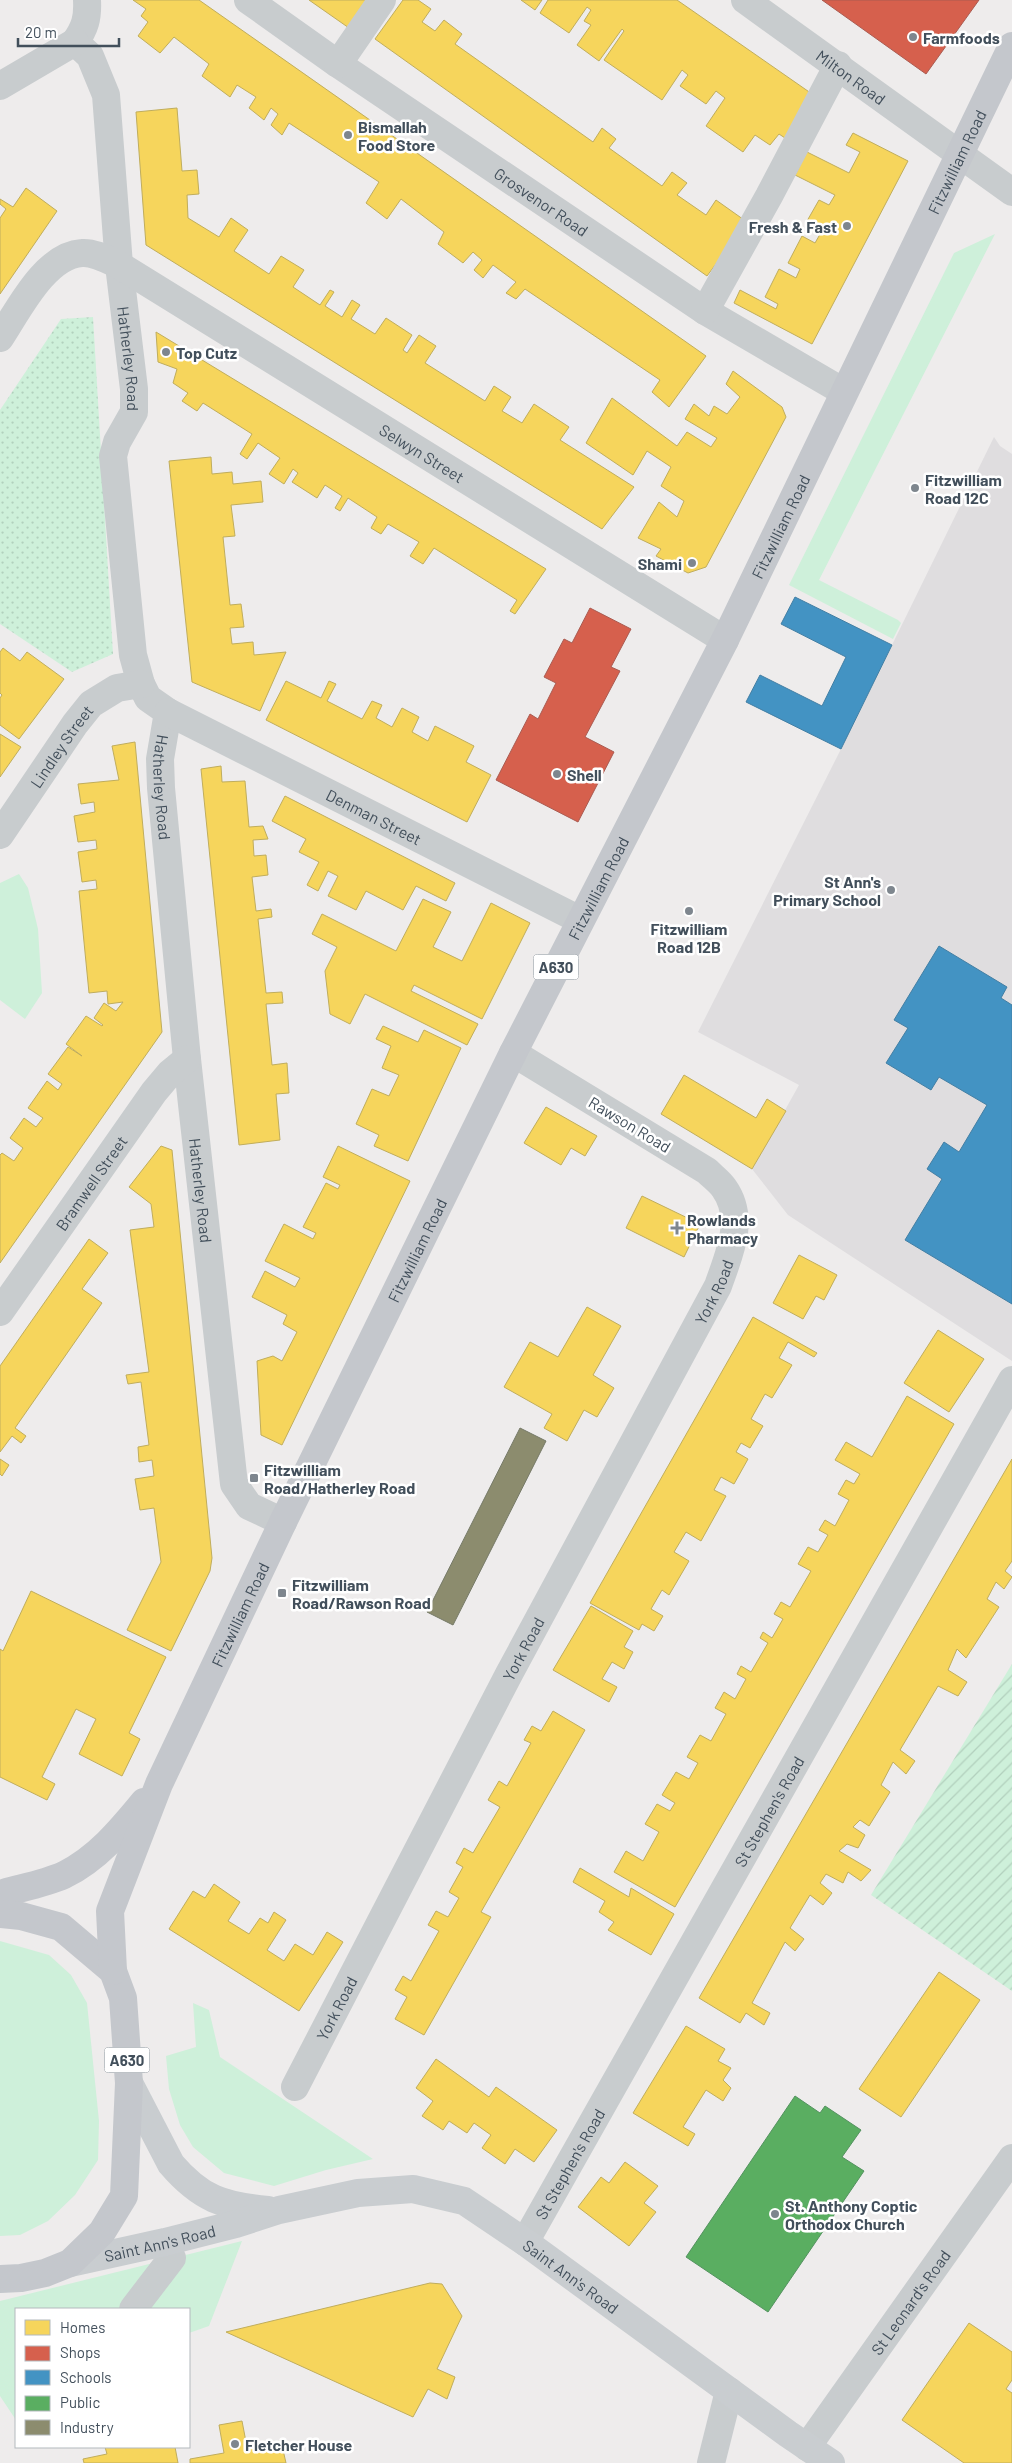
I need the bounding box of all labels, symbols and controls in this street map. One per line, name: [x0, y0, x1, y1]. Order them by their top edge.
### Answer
scale bar: [18, 15, 119, 47]
text: 20 m: [25, 23, 57, 41]
place label: Farmfoods: [923, 28, 1000, 47]
marker: Farmfoods: [907, 31, 919, 43]
street label: Milton Road: [813, 45, 890, 108]
street label: Fitzwilliam Road: [923, 106, 989, 217]
place label: Bismallah Food Store: [358, 117, 435, 154]
marker: Bismallah Food Store: [342, 129, 354, 141]
street label: Grosvenor Road: [491, 163, 592, 239]
place label: Fresh & Fast: [749, 217, 837, 236]
marker: Fresh & Fast: [841, 220, 853, 232]
street label: Hatherley Road: [115, 305, 144, 411]
place label: Top Cutz: [176, 343, 237, 362]
marker: Top Cutz: [160, 346, 172, 358]
street label: Selwyn Street: [376, 419, 468, 486]
place label: Fitzwilliam Road 12C: [925, 470, 1002, 507]
street label: Fitzwilliam Road: [747, 471, 813, 581]
marker: Fitzwilliam Road 12C: [909, 482, 921, 494]
place label: Shami: [638, 554, 682, 573]
marker: Shami: [686, 557, 698, 569]
street label: Lindley Street: [26, 701, 96, 791]
street label: Hatherley Road: [151, 733, 175, 841]
place label: Shell: [567, 765, 602, 784]
marker: Shell: [551, 768, 563, 780]
street label: Denman Street: [324, 784, 425, 848]
street label: Fitzwilliam Road: [563, 833, 632, 943]
place label: St Ann's Primary School: [773, 872, 881, 909]
marker: St Ann's Primary School: [885, 884, 897, 896]
marker: Fitzwilliam Road 12B: [683, 905, 695, 917]
place label: Fitzwilliam Road 12B: [651, 919, 727, 956]
road number: A630: [534, 954, 578, 980]
street label: Rawson Road: [585, 1092, 675, 1156]
street label: Bramwell Street: [51, 1132, 130, 1234]
street label: Hatherley Road: [186, 1137, 217, 1244]
street label: Fitzwilliam Road: [383, 1195, 450, 1305]
place label: Rowlands Pharmacy: [687, 1210, 758, 1247]
marker: Rowlands Pharmacy: [671, 1222, 683, 1234]
street label: York Road: [690, 1257, 736, 1327]
place label: Fitzwilliam Road/Hatherley Road: [264, 1460, 415, 1497]
marker: Fitzwilliam Road/Hatherley Road: [248, 1472, 260, 1484]
street label: Fitzwilliam Road: [207, 1559, 272, 1670]
place label: Fitzwilliam Road/Rawson Road: [292, 1575, 431, 1612]
marker: Fitzwilliam Road/Rawson Road: [276, 1587, 288, 1599]
street label: York Road: [498, 1614, 547, 1684]
street label: St Stephen's Road: [730, 1752, 807, 1870]
street label: York Road: [312, 1973, 360, 2043]
road number: A630: [104, 2048, 150, 2072]
street label: St Stephen's Road: [531, 2105, 608, 2222]
place label: St. Anthony Coptic Orthodox Church: [785, 2196, 918, 2233]
marker: St. Anthony Coptic Orthodox Church: [769, 2208, 781, 2220]
street label: Saint Ann's Road: [102, 2220, 217, 2265]
street label: Saint Ann's Road: [520, 2235, 623, 2317]
street label: St Leonard's Road: [866, 2246, 954, 2358]
legend: [15, 2308, 190, 2448]
text: Homes: [60, 2318, 105, 2336]
text: Shops: [60, 2343, 100, 2361]
text: Schools: [60, 2368, 112, 2386]
text: Public: [60, 2393, 100, 2411]
text: Industry: [60, 2418, 114, 2436]
place label: Fletcher House: [245, 2435, 352, 2454]
marker: Fletcher House: [229, 2438, 241, 2450]

